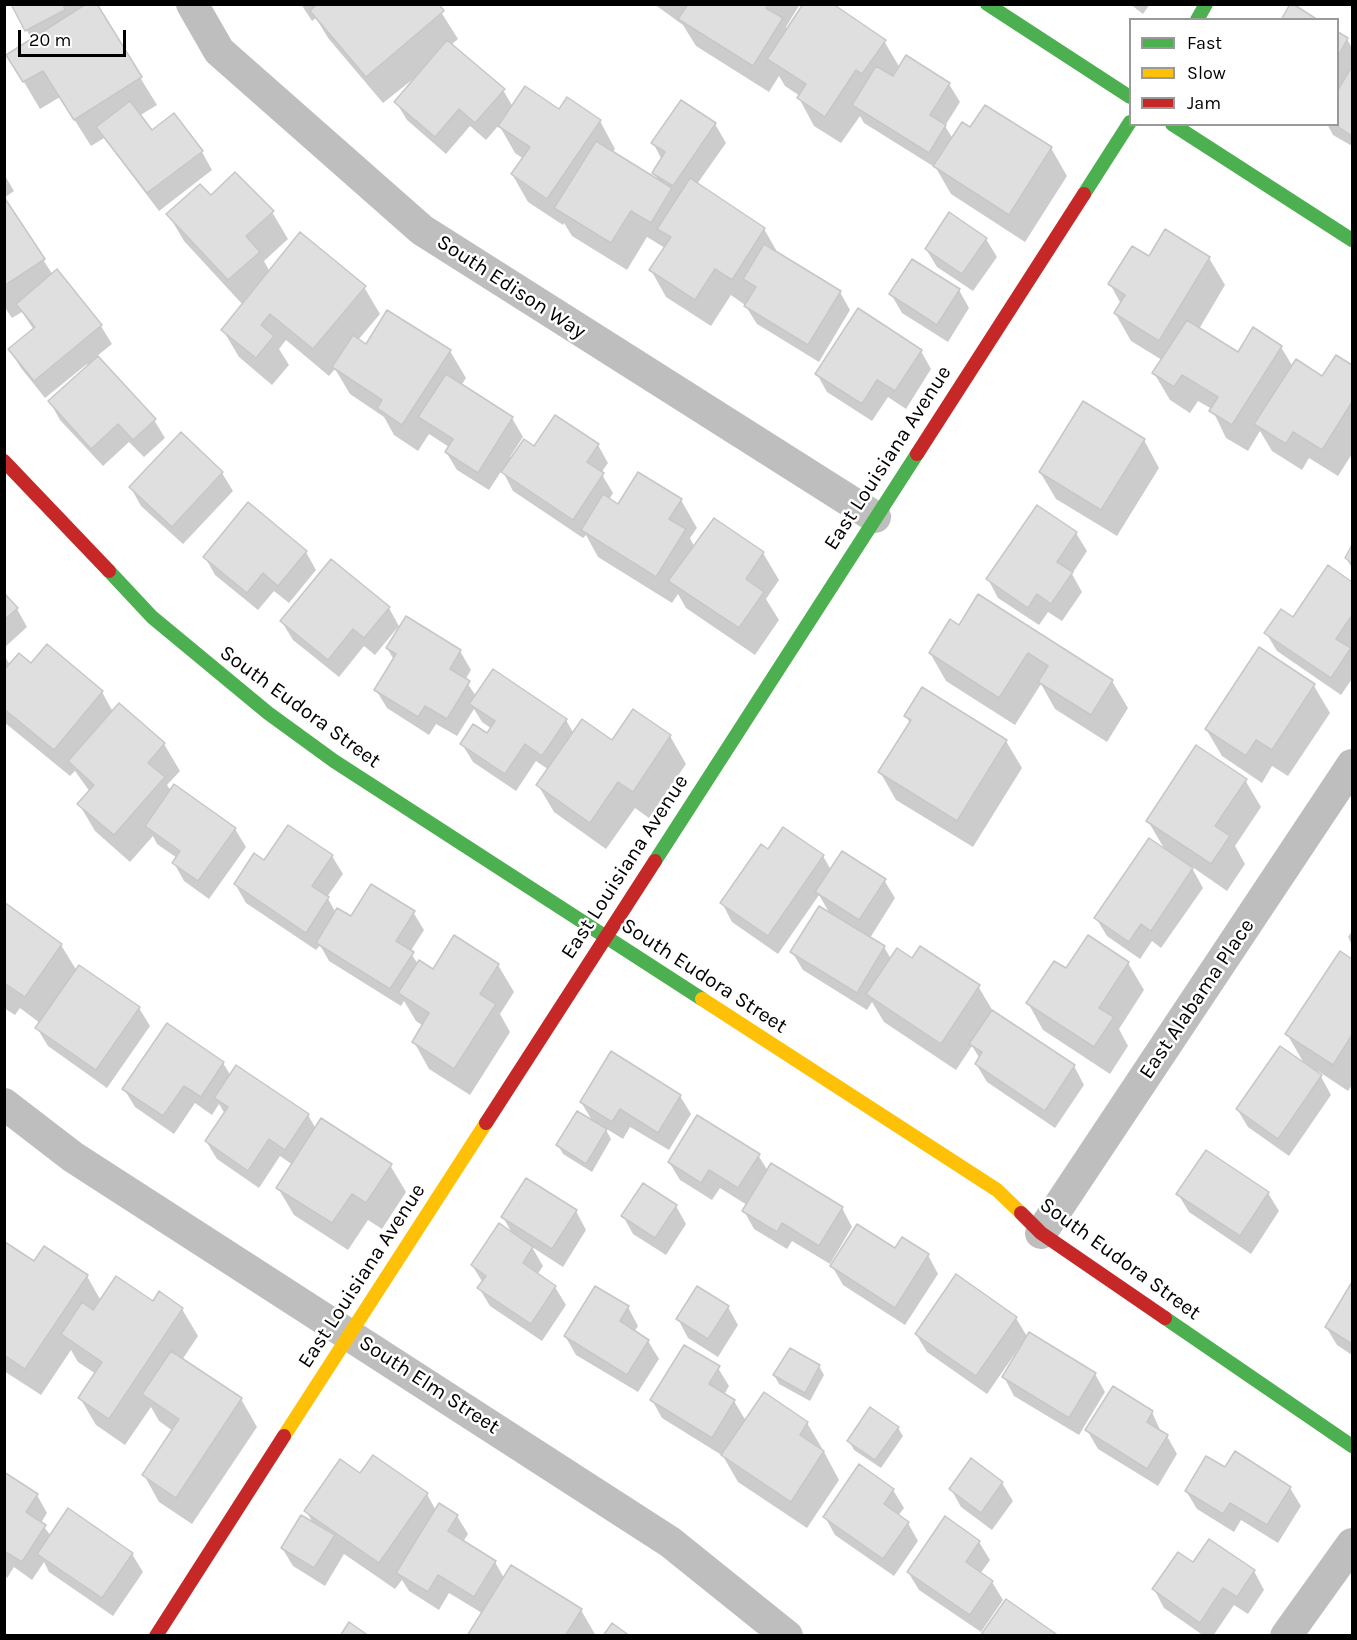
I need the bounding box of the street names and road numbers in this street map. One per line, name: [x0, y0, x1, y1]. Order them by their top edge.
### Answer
street label: South Edison Way: [432, 229, 590, 345]
street label: East Louisiana Avenue: [819, 361, 957, 555]
street label: South Eudora Street: [215, 640, 385, 774]
street label: East Louisiana Avenue: [556, 770, 694, 964]
street label: South Eudora Street: [616, 913, 792, 1039]
street label: East Alabama Place: [1134, 914, 1260, 1084]
street label: East Louisiana Avenue: [293, 1179, 431, 1373]
street label: South Eudora Street: [1035, 1192, 1205, 1326]
street label: South Elm Street: [354, 1330, 504, 1440]

